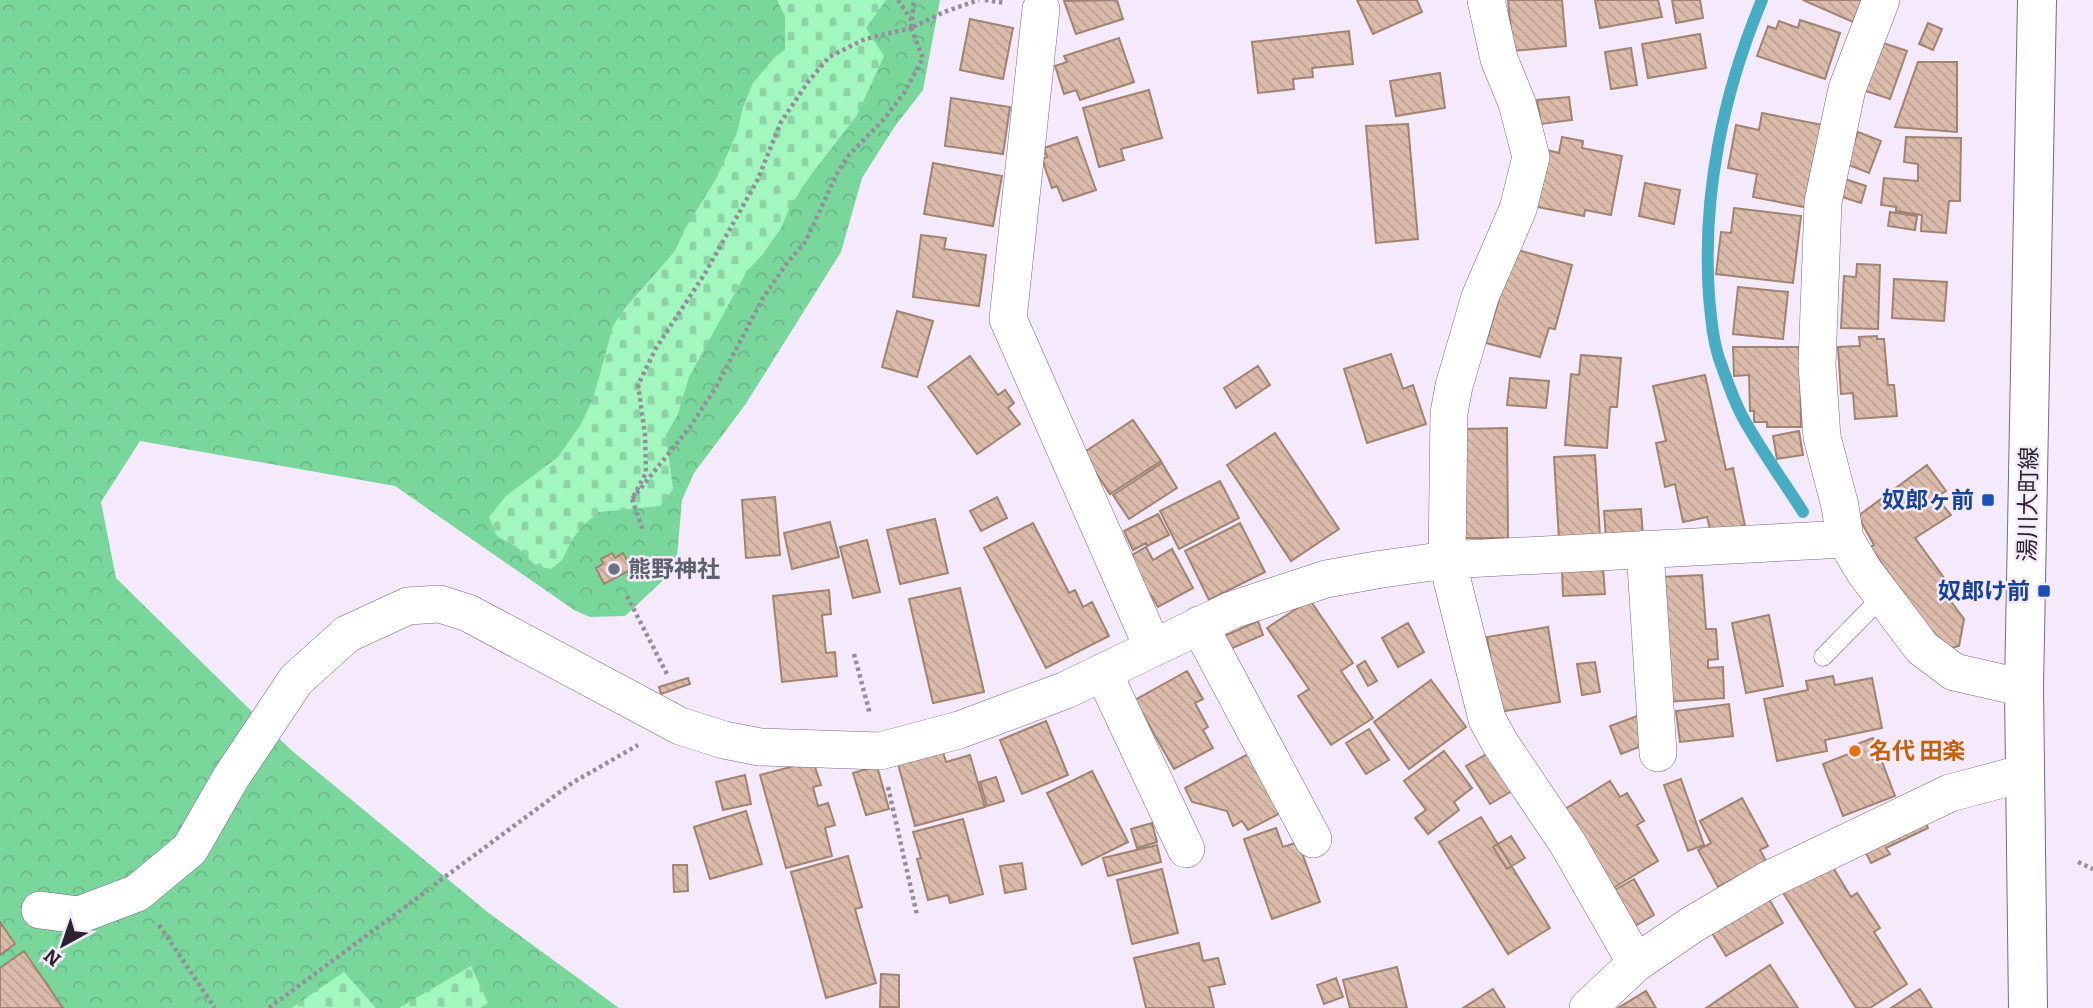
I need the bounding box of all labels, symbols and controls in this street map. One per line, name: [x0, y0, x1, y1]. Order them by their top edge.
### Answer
street label: 湯川大町線: [2013, 446, 2043, 562]
place label: 奴郎ヶ前: [1882, 486, 1974, 514]
marker: 奴郎ヶ前: [1980, 492, 1996, 508]
place label: 熊野神社: [628, 555, 720, 583]
marker: 熊野神社: [606, 561, 622, 577]
place label: 奴郎け前: [1938, 577, 2030, 605]
marker: 奴郎け前: [2036, 583, 2052, 599]
place label: 名代 田楽: [1869, 737, 1965, 765]
marker: 名代 田楽: [1847, 743, 1863, 759]
north arrow: [28, 910, 98, 980]
text: N: [39, 944, 65, 971]

